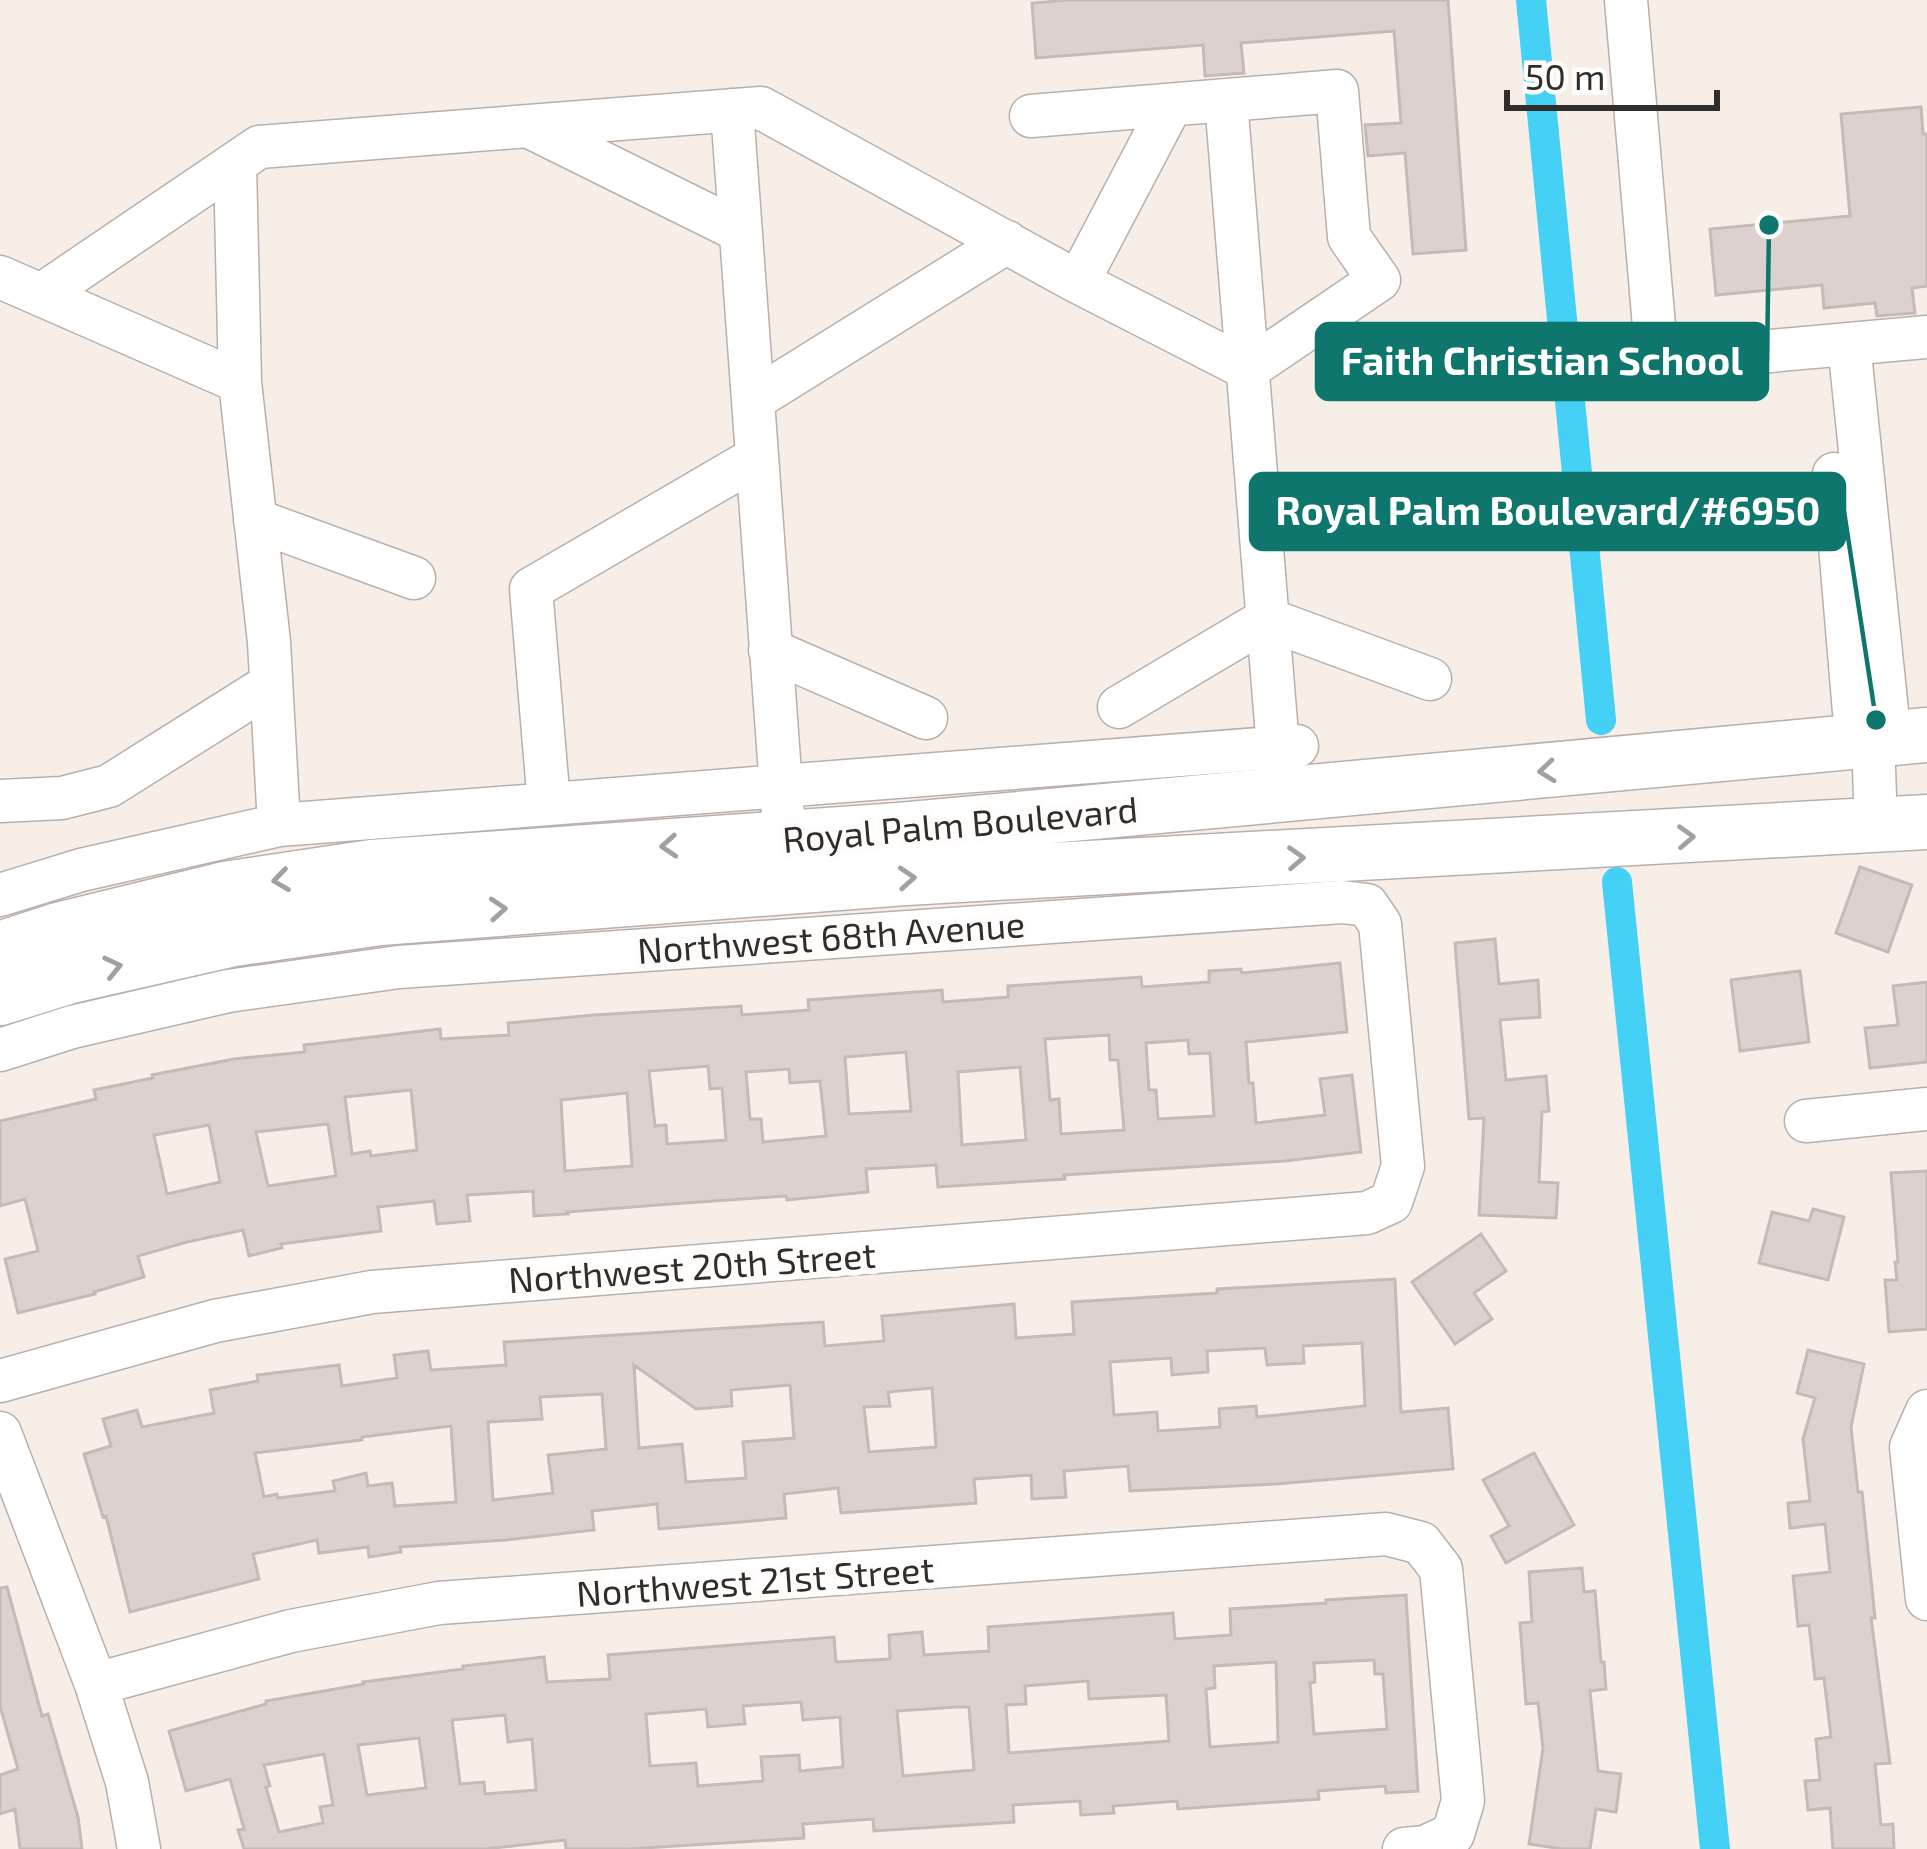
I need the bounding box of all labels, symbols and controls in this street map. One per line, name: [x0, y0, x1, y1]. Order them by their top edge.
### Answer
scale bar: [1507, 36, 1717, 110]
text: 50 m: [1525, 54, 1606, 97]
callout: Faith Christian School: [1317, 324, 1767, 399]
text: Faith Christian School: [1341, 336, 1743, 383]
callout: Royal Palm Boulevard/#6950: [1251, 474, 1844, 549]
text: Royal Palm Boulevard/#6950: [1276, 486, 1820, 534]
one-way arrow: [1537, 757, 1557, 783]
street label: Royal Palm Boulevard: [781, 786, 1139, 860]
one-way arrow: [1677, 824, 1696, 850]
one-way arrow: [659, 832, 678, 858]
one-way arrow: [1287, 845, 1306, 871]
one-way arrow: [271, 866, 290, 892]
one-way arrow: [898, 866, 917, 892]
one-way arrow: [489, 897, 508, 922]
street label: Northwest 68th Avenue: [636, 901, 1026, 971]
one-way arrow: [102, 955, 122, 980]
street label: Northwest 20th Street: [507, 1232, 877, 1300]
street label: Northwest 21st Street: [575, 1546, 935, 1614]

